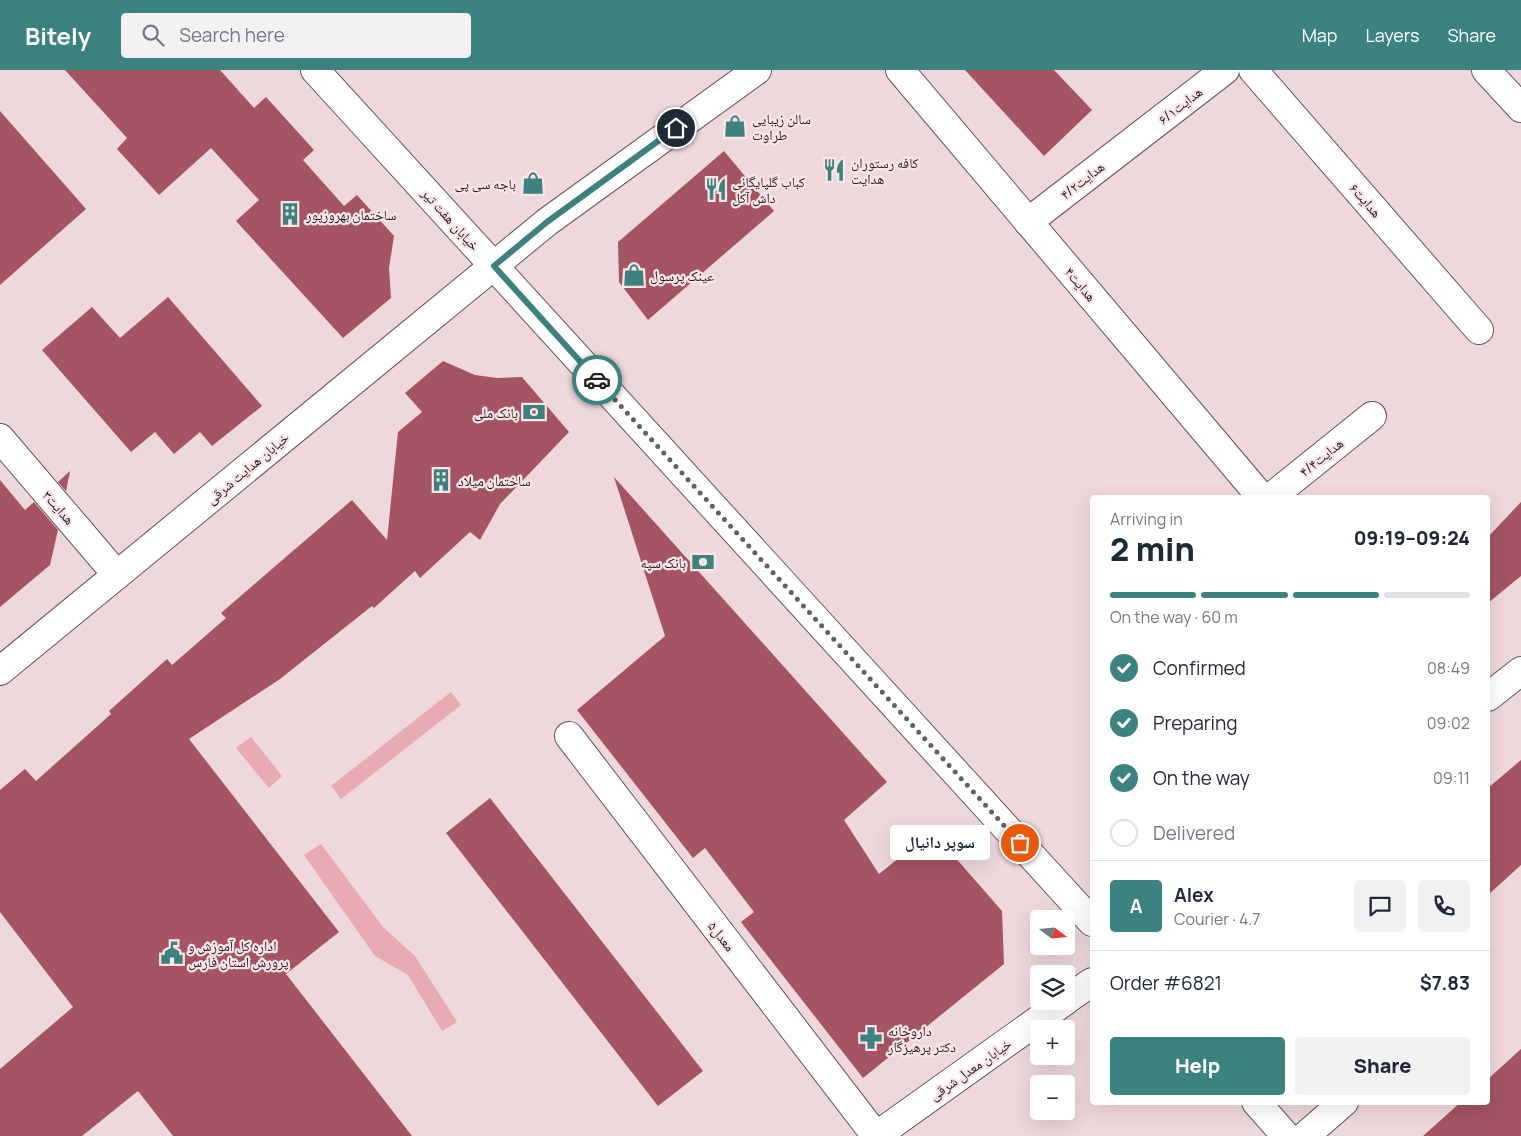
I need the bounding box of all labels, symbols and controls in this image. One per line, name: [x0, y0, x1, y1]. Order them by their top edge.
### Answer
search box: [121, 13, 471, 58]
text: Bitely: [25, 19, 91, 52]
icon: search: [139, 21, 167, 49]
text: Search here: [179, 22, 285, 48]
text: Map: [1302, 23, 1337, 47]
text: Layers: [1365, 23, 1419, 47]
text: Share: [1447, 23, 1496, 47]
street label: هدایت۶/۱: [1154, 82, 1206, 128]
pin: [655, 107, 697, 149]
place label: سالن زیبایی طراوت: [752, 109, 811, 144]
shop icon: سالن زیبایی طراوت: [722, 113, 748, 139]
icon: home: [662, 114, 690, 142]
place label: کافه رستوران هدایت: [851, 153, 919, 188]
restaurant icon: کافه رستوران هدایت: [821, 157, 847, 183]
street label: هدایت۴/۲: [1056, 157, 1108, 203]
shop icon: باجه سی پی: [520, 170, 546, 196]
place label: کباب گلپایگانی داش آکل: [732, 172, 805, 207]
place label: باجه سی پی: [455, 174, 516, 193]
restaurant icon: کباب گلپایگانی داش آکل: [703, 176, 729, 202]
street label: هدایت۶: [1346, 179, 1386, 221]
street label: خیابان هفت تیر: [417, 183, 484, 254]
building icon: ساختمان بهروزپور: [277, 201, 303, 227]
place label: ساختمان بهروزپور: [305, 205, 397, 224]
shop icon: عینک پرسول: [621, 262, 647, 288]
street label: هدایت۴: [1061, 263, 1101, 305]
place label: عینک پرسول: [650, 266, 714, 285]
courier: [572, 355, 622, 405]
icon: car: [583, 366, 611, 394]
bank icon: بانک ملی: [521, 399, 547, 425]
place label: بانک ملی: [474, 403, 518, 422]
street label: خیابان هدایت شرقی: [202, 428, 292, 508]
street label: هدایت۴/۴: [1295, 433, 1347, 481]
building icon: ساختمان میلاد: [428, 467, 454, 493]
place label: ساختمان میلاد: [458, 471, 531, 490]
street label: هدایت۳: [39, 486, 79, 528]
text: Arriving in: [1110, 508, 1183, 530]
text: 09:19–09:24: [1354, 525, 1470, 551]
text: 2 min: [1110, 527, 1195, 571]
bank icon: بانک سپه: [690, 549, 716, 575]
place label: بانک سپه: [641, 553, 686, 572]
text: On the way · 60 m: [1110, 606, 1238, 628]
icon: check: [1110, 654, 1138, 682]
text: Confirmed: [1153, 655, 1246, 681]
text: 08:49: [1427, 657, 1470, 679]
icon: check: [1110, 709, 1138, 737]
text: Preparing: [1153, 710, 1238, 736]
text: 09:02: [1427, 712, 1470, 734]
icon: check: [1110, 764, 1138, 792]
text: On the way: [1153, 765, 1250, 791]
text: 09:11: [1433, 767, 1470, 789]
text: Delivered: [1153, 820, 1235, 846]
pin: [999, 822, 1041, 864]
callout: سوپر دانیال: [890, 826, 990, 860]
icon: bag: [1006, 829, 1034, 857]
text: سوپر دانیال: [905, 831, 975, 853]
button: chat: [1354, 880, 1406, 932]
button: phone: [1418, 880, 1470, 932]
text: Alex: [1174, 882, 1214, 908]
text: A: [1130, 893, 1142, 919]
text: Courier · 4.7: [1174, 908, 1260, 930]
north arrow: [1030, 910, 1075, 955]
map controls: [1030, 910, 1075, 1120]
street label: معدل۵: [704, 917, 740, 955]
place label: اداره کل آموزش و پرورش استان فارس: [188, 936, 289, 971]
public building icon: اداره کل آموزش و پرورش استان فارس: [159, 940, 185, 966]
button: layers: [1030, 965, 1075, 1010]
text: Order #6821: [1110, 970, 1222, 996]
text: $7.83: [1420, 970, 1470, 996]
button: +: [1030, 1020, 1075, 1065]
place label: داروخانه دکتر پرهیزگار: [887, 1021, 956, 1056]
pharmacy icon: داروخانه دکتر پرهیزگار: [858, 1025, 884, 1051]
street label: خیابان معدل شرقی: [925, 1034, 1015, 1104]
button: Help: [1110, 1037, 1285, 1095]
button: Share: [1295, 1037, 1470, 1095]
button: −: [1030, 1075, 1075, 1120]

